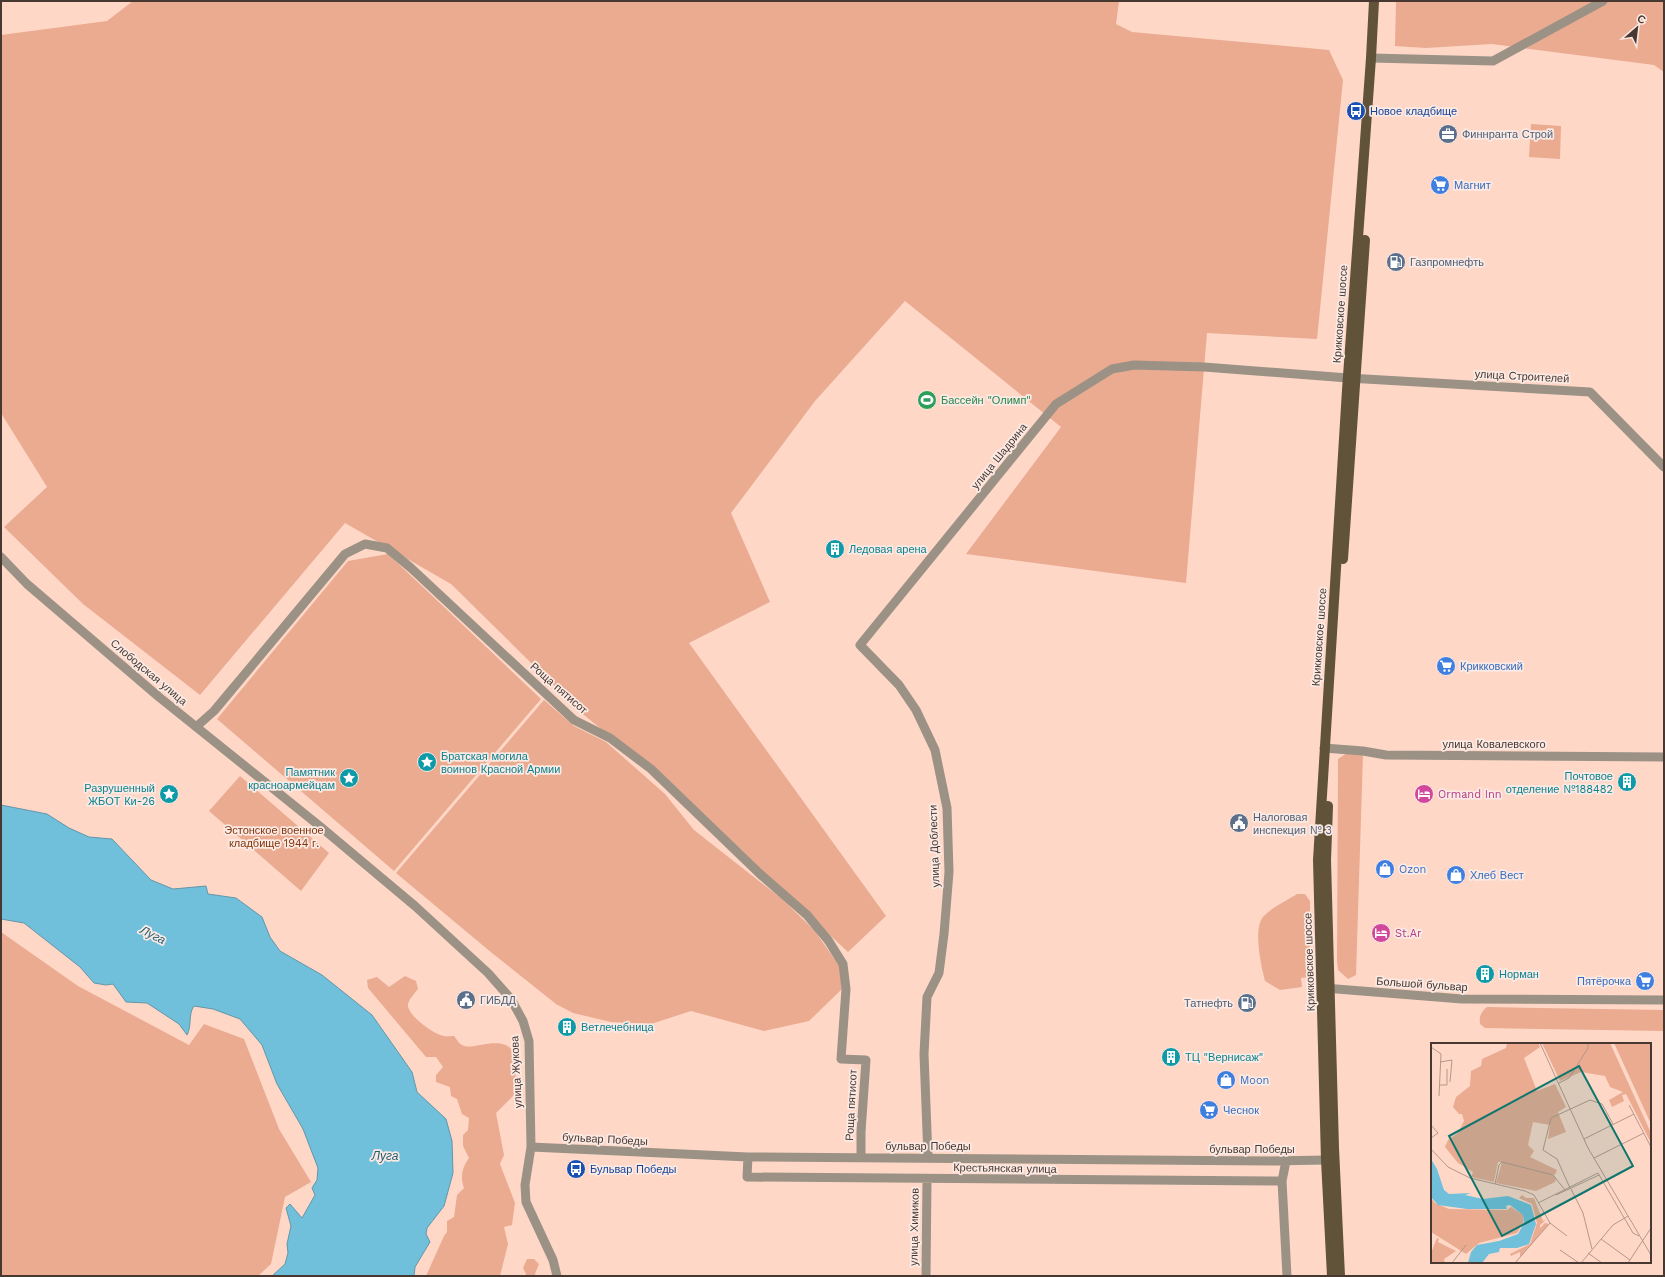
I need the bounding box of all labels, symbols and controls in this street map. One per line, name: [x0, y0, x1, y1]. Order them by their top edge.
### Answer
north arrow: [1617, 8, 1657, 48]
text: С: [1635, 12, 1648, 27]
bus stop icon: Новое кладбище: [1345, 100, 1367, 122]
place label: Новое кладбище: [1370, 105, 1457, 118]
office icon: Финнранта Строй: [1437, 123, 1459, 145]
place label: Финнранта Строй: [1462, 128, 1553, 141]
supermarket icon: Магнит: [1429, 174, 1451, 196]
place label: Магнит: [1454, 179, 1491, 192]
fuel station icon: Газпромнефть: [1385, 251, 1407, 273]
place label: Газпромнефть: [1410, 256, 1484, 269]
street label: Крикковское шоссе: [1331, 264, 1350, 364]
street label: улица Строителей: [1474, 368, 1570, 385]
sports icon: Бассейн "Олимп": [916, 389, 938, 411]
place label: Бассейн "Олимп": [941, 394, 1031, 407]
street label: улица Шадрина: [969, 420, 1031, 492]
building icon: Ледовая арена: [824, 538, 846, 560]
place label: Ледовая арена: [849, 543, 928, 556]
street label: Крикковское шоссе: [1310, 587, 1329, 687]
street label: Слободская улица: [108, 637, 190, 709]
supermarket icon: Крикковский: [1435, 655, 1457, 677]
street label: Роща пятисот: [527, 660, 590, 717]
place label: Крикковский: [1460, 660, 1523, 673]
street label: улица Ковалевского: [1442, 738, 1546, 751]
place label: Братская могила воинов Красной Армии: [441, 750, 560, 776]
place icon: Братская могила воинов Красной Армии: [416, 751, 438, 773]
place label: Памятник красноармейцам: [248, 766, 335, 792]
place icon: Памятник красноармейцам: [338, 767, 360, 789]
place label: Почтовое отделение №188482: [1506, 770, 1613, 796]
building icon: Почтовое отделение №188482: [1616, 771, 1638, 793]
place label: Разрушенный ЖБОТ Ки-26: [84, 782, 155, 808]
place icon: Разрушенный ЖБОТ Ки-26: [158, 783, 180, 805]
hotel icon: Ormand Inn: [1413, 783, 1435, 805]
place label: Ormand Inn: [1438, 788, 1502, 801]
street label: улица Доблести: [927, 804, 942, 888]
place label: Налоговая инспекция № 3: [1253, 811, 1332, 837]
public building icon: Налоговая инспекция № 3: [1228, 812, 1250, 834]
park label: Эстонское военное кладбище 1944 г.: [224, 824, 324, 850]
shop icon: Ozon: [1374, 858, 1396, 880]
place label: Ozon: [1399, 863, 1426, 876]
shop icon: Хлеб Вест: [1445, 864, 1467, 886]
place label: Хлеб Вест: [1470, 869, 1524, 882]
street label: Крикковское шоссе: [1301, 912, 1318, 1012]
water label: Луга: [137, 922, 168, 947]
hotel icon: St.Ar: [1370, 922, 1392, 944]
place label: St.Ar: [1395, 927, 1422, 940]
building icon: Норман: [1474, 963, 1496, 985]
place label: Норман: [1499, 968, 1539, 981]
supermarket icon: Пятёрочка: [1634, 970, 1656, 992]
street label: Большой бульвар: [1376, 975, 1468, 994]
place label: Пятёрочка: [1577, 975, 1632, 988]
public building icon: ГИБДД: [455, 989, 477, 1011]
fuel station icon: Татнефть: [1236, 992, 1258, 1014]
place label: ГИБДД: [480, 994, 517, 1007]
place label: Татнефть: [1184, 997, 1233, 1010]
building icon: Ветлечебница: [556, 1016, 578, 1038]
place label: Ветлечебница: [581, 1021, 655, 1034]
street label: улица Жукова: [508, 1035, 525, 1108]
inset map: [1431, 1043, 1651, 1263]
building icon: ТЦ "Вернисаж": [1160, 1046, 1182, 1068]
place label: ТЦ "Вернисаж": [1185, 1051, 1263, 1064]
street label: Роща пятисот: [843, 1069, 860, 1141]
shop icon: Moon: [1215, 1069, 1237, 1091]
place label: Moon: [1240, 1074, 1269, 1087]
supermarket icon: Чеснок: [1198, 1099, 1220, 1121]
place label: Чеснок: [1223, 1104, 1259, 1117]
street label: бульвар Победы: [562, 1131, 648, 1148]
street label: бульвар Победы: [885, 1140, 971, 1153]
street label: бульвар Победы: [1209, 1143, 1295, 1156]
water label: Луга: [371, 1149, 399, 1163]
bus stop icon: Бульвар Победы: [565, 1158, 587, 1180]
street label: Крестьянская улица: [953, 1161, 1058, 1176]
place label: Бульвар Победы: [590, 1163, 677, 1176]
street label: улица Химиков: [907, 1188, 922, 1266]

